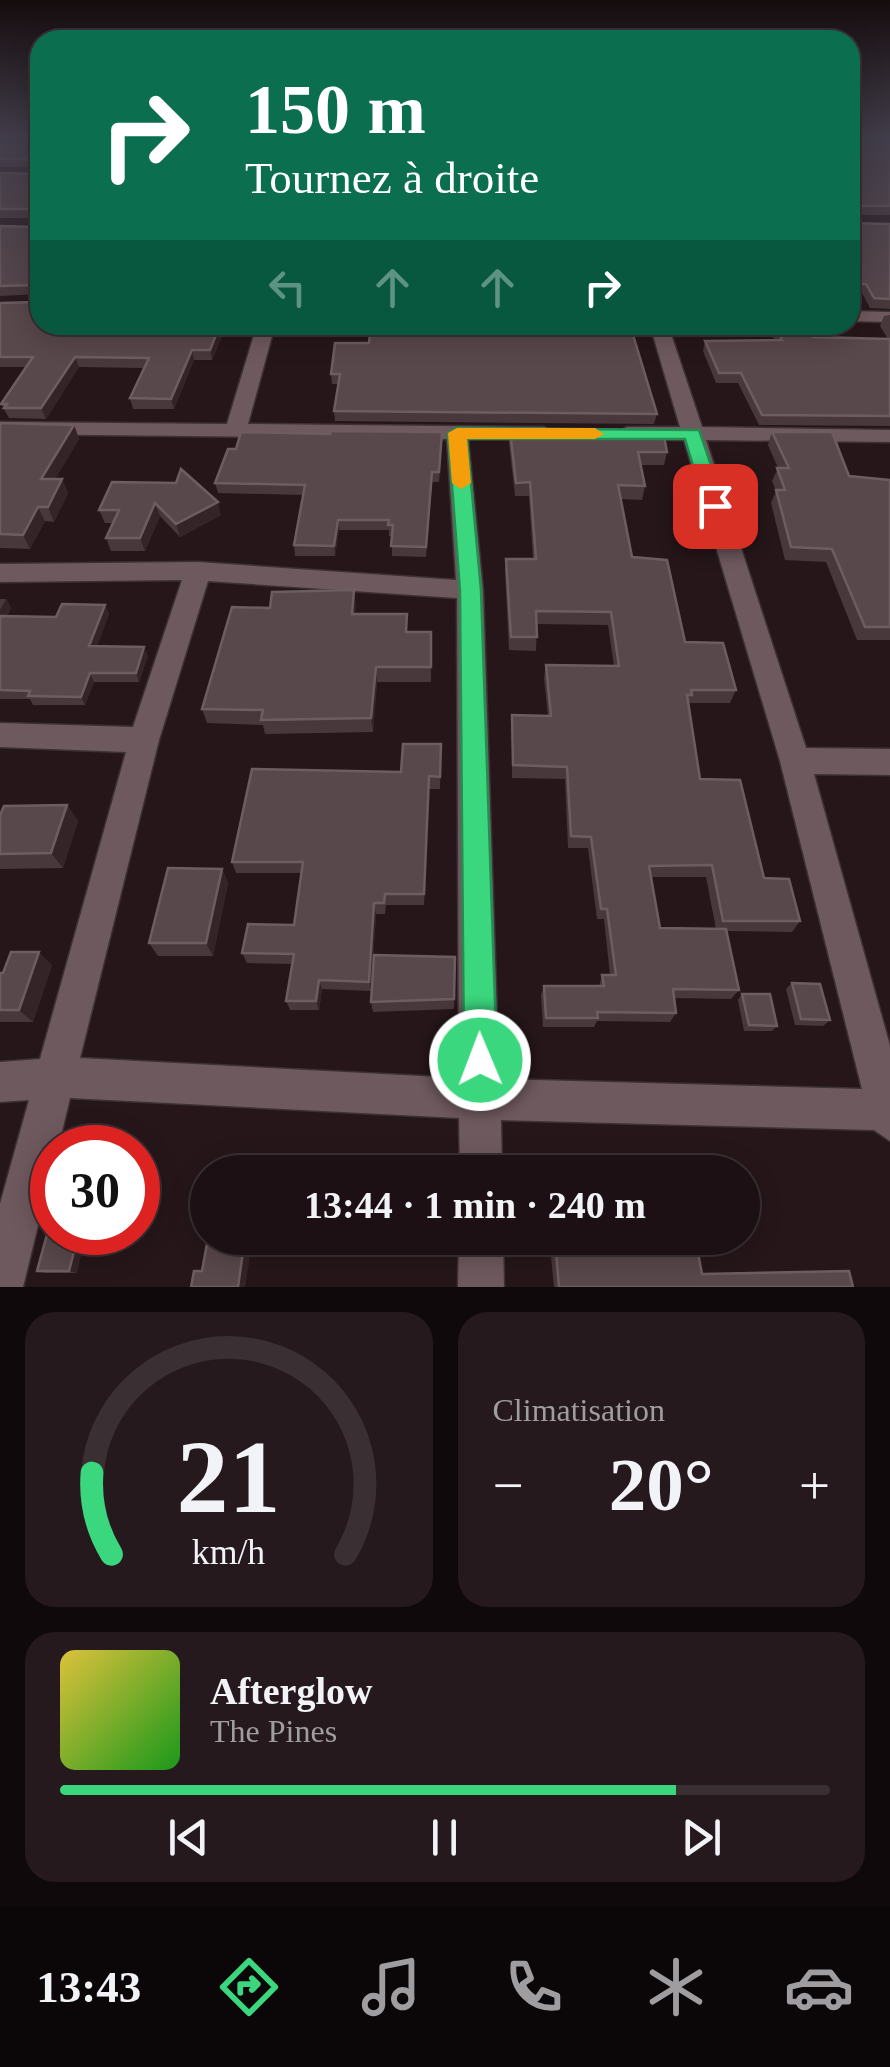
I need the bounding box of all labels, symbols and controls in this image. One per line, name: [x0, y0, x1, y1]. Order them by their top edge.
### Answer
icon: right: [80, 70, 210, 200]
text: 150 m: [245, 71, 426, 148]
text: Tournez à droite: [245, 153, 539, 203]
icon: left: [260, 260, 315, 315]
icon: ahead: [365, 260, 420, 315]
icon: ahead: [470, 260, 525, 315]
icon: right: [575, 260, 630, 315]
pin: [673, 464, 758, 549]
icon: arrive: [688, 479, 743, 534]
position arrow: [428, 1008, 532, 1112]
speed limit sign: 30: [30, 1125, 160, 1255]
text: 13:44 · 1 min · 240 m: [304, 1184, 646, 1226]
text: Climatisation: [493, 1392, 665, 1428]
text: 21: [177, 1419, 281, 1534]
text: 20°: [609, 1443, 714, 1526]
text: −: [493, 1455, 524, 1516]
text: +: [799, 1455, 830, 1516]
text: km/h: [192, 1532, 266, 1572]
text: Afterglow: [210, 1670, 372, 1712]
text: The Pines: [210, 1713, 337, 1749]
icon: previous: [161, 1810, 216, 1865]
icon: pause: [417, 1810, 472, 1865]
icon: next: [674, 1810, 729, 1865]
icon: directions: [214, 1952, 284, 2022]
icon: music: [356, 1952, 426, 2022]
icon: phone: [499, 1952, 569, 2022]
icon: climate: [641, 1952, 711, 2022]
icon: car: [784, 1952, 854, 2022]
text: 13:43: [36, 1962, 141, 2012]

